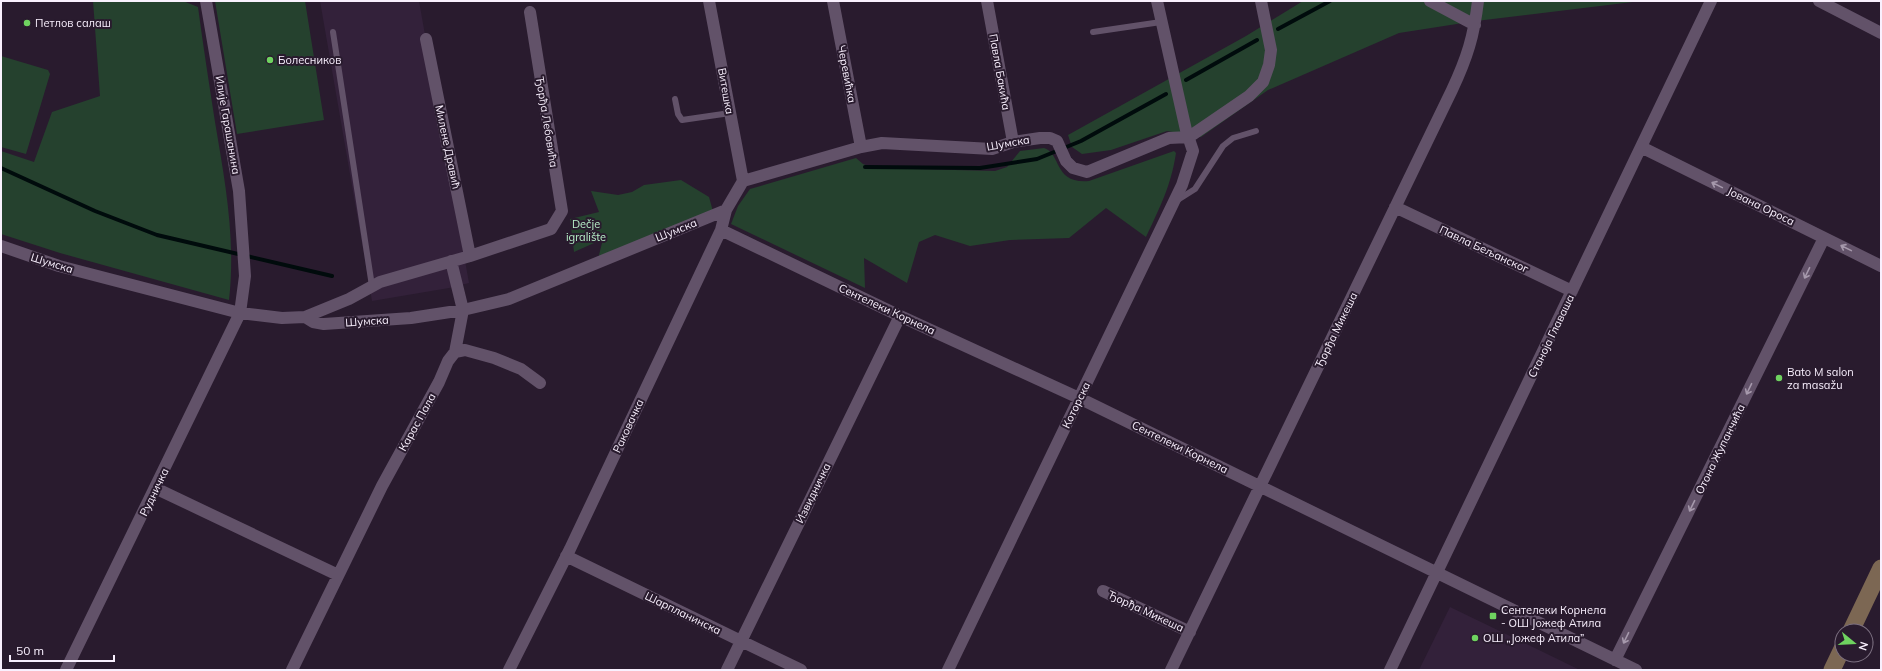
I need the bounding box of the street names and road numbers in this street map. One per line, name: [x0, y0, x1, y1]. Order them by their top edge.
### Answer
street label: Павла Бакића: [986, 33, 1014, 111]
street label: Черевићка: [835, 44, 859, 104]
street label: Витешка: [715, 67, 737, 115]
street label: Илије Гарашанина: [212, 75, 244, 175]
street label: Ђорђа Лебовића: [533, 76, 561, 168]
street label: Милене Дравић: [432, 104, 464, 190]
street label: Шумска: [985, 132, 1031, 154]
street label: Јована Ороса: [1725, 184, 1797, 228]
street label: Шумска: [653, 215, 699, 245]
street label: Павла Бељанског: [1437, 222, 1531, 276]
street label: Шумска: [29, 250, 75, 276]
street label: Сентелеки Корнела: [836, 280, 938, 338]
street label: Ђорђа Микеша: [1312, 290, 1360, 370]
street label: Станоја Главаша: [1525, 292, 1577, 380]
street label: Шумска: [345, 313, 389, 329]
street label: Которска: [1059, 380, 1093, 430]
street label: Карас Пала: [395, 391, 439, 453]
street label: Раковачка: [609, 397, 647, 455]
street label: Отона Жупанчића: [1692, 402, 1748, 496]
street label: Сентелеки Корнела: [1130, 418, 1230, 476]
street label: Извидничка: [792, 461, 834, 525]
street label: Рудничка: [136, 466, 172, 518]
street label: Ђорђа Микеша: [1106, 587, 1186, 635]
street label: Шарпланинска: [643, 589, 723, 637]

